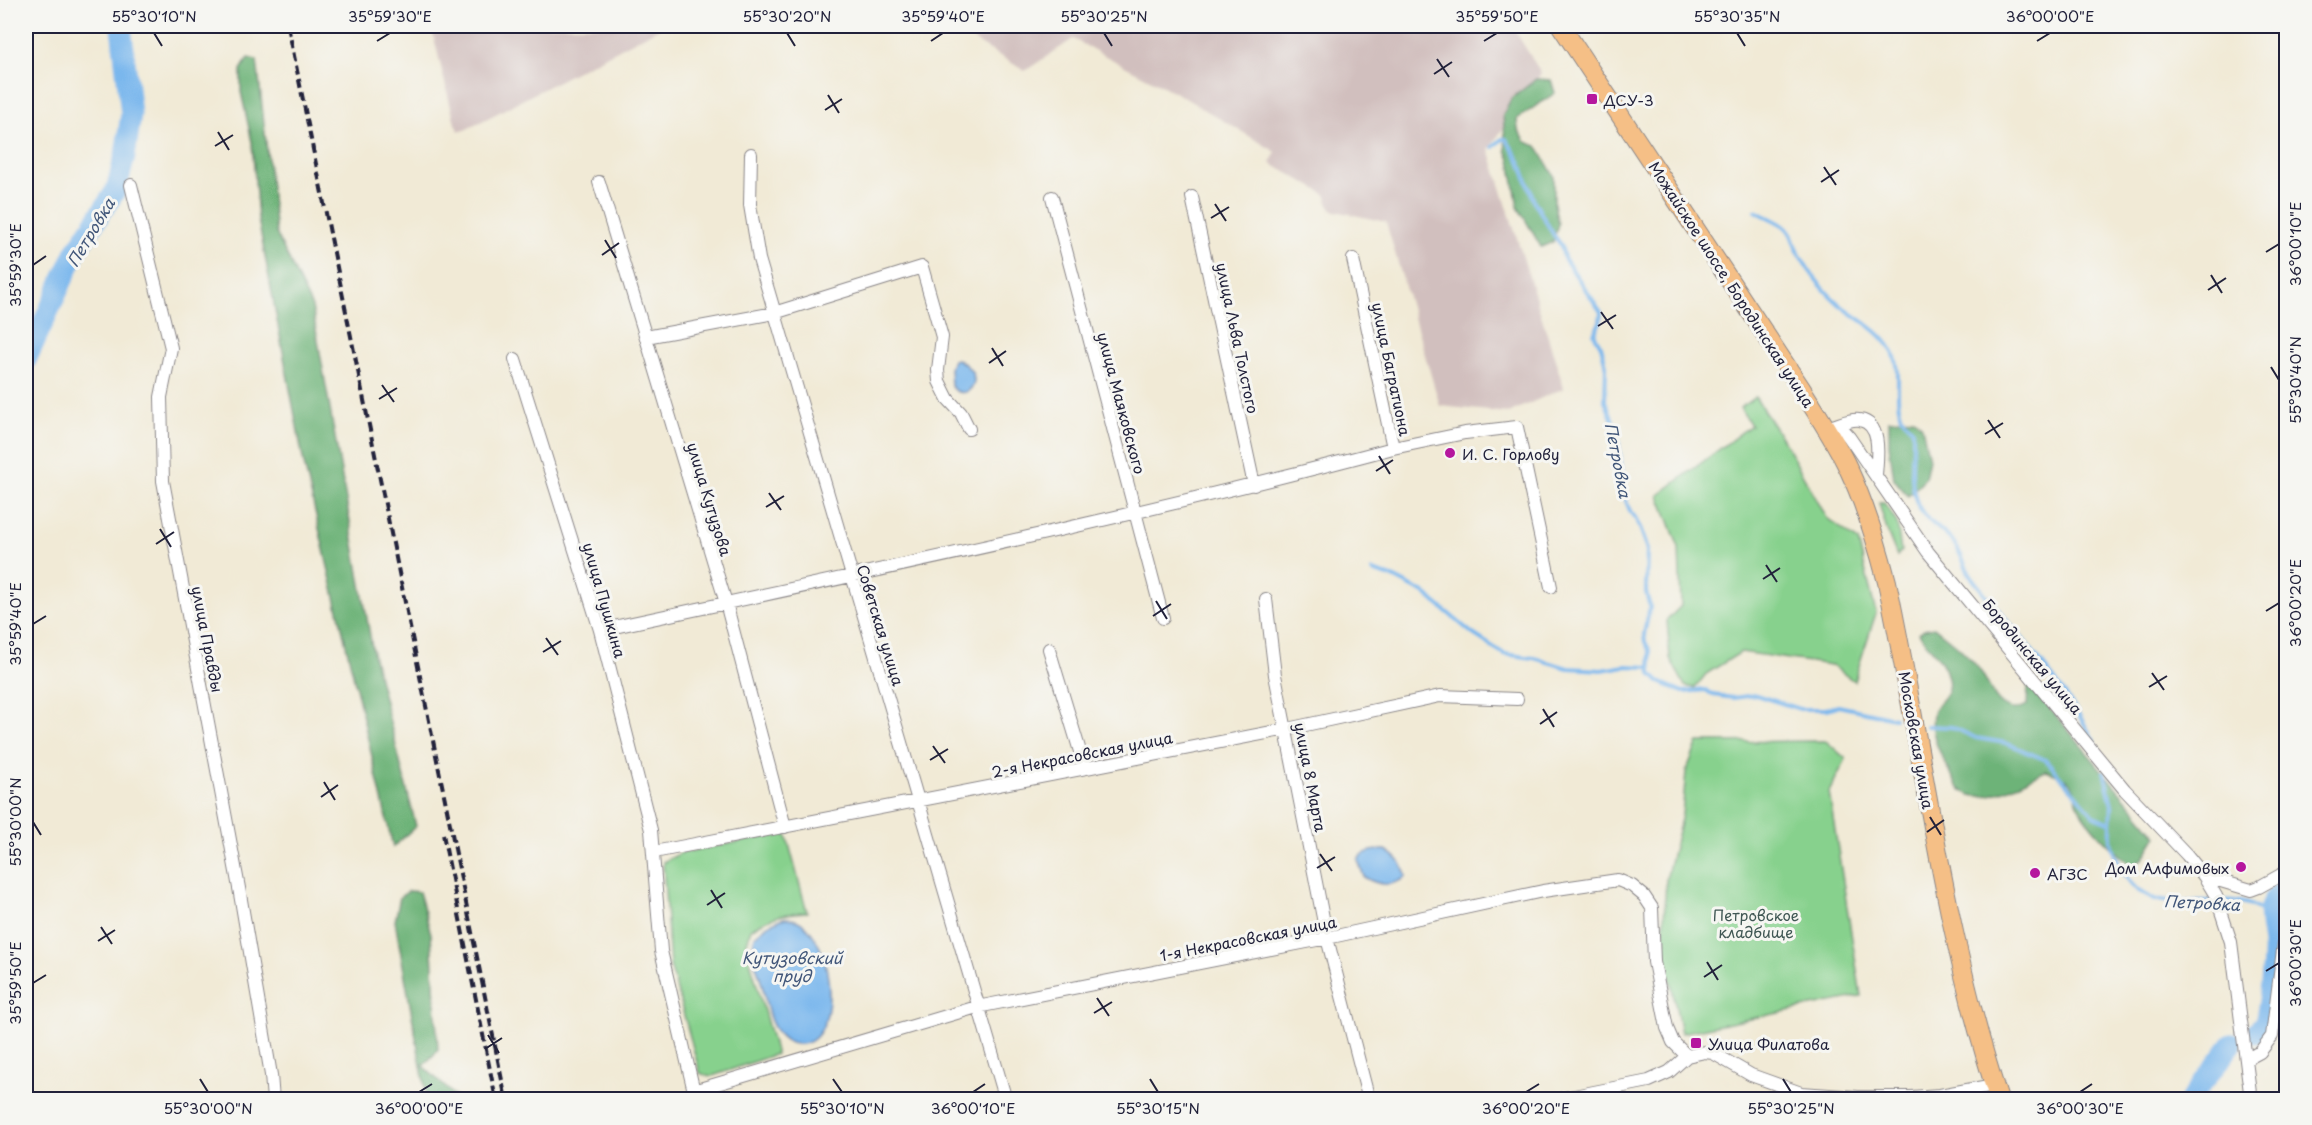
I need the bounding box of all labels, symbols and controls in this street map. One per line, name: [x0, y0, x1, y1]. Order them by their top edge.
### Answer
text: 55°30'10"N: [111, 4, 197, 27]
text: 35°59'30"E: [348, 4, 432, 27]
text: 55°30'20"N: [743, 4, 831, 27]
text: 35°59'40"E: [901, 4, 985, 27]
text: 55°30'25"N: [1060, 4, 1148, 27]
text: 35°59'50"E: [1455, 4, 1539, 27]
text: 55°30'35"N: [1694, 4, 1780, 27]
text: 36°00'00"E: [2006, 4, 2094, 27]
place label: ДСУ-3: [1603, 88, 1654, 111]
marker: ДСУ-3: [1585, 92, 1599, 106]
street label: Можайское шоссе, Бородинская улица: [1644, 156, 1821, 412]
water label: Петровка: [60, 192, 120, 271]
text: 36°00'10"E: [2283, 202, 2306, 286]
text: 35°59'30"E: [3, 223, 26, 307]
street label: улица Льва Толстого: [1211, 260, 1265, 416]
street label: улица Багратиона: [1367, 300, 1418, 439]
street label: улица Маяковского: [1092, 329, 1152, 477]
text: 55°30'40"N: [2283, 336, 2306, 424]
water label: Петровка: [1600, 420, 1638, 501]
street label: улица Кутузова: [682, 439, 738, 559]
place label: И. С. Горлову: [1462, 442, 1559, 465]
marker: И. С. Горлову: [1443, 446, 1457, 460]
street label: улица Пушкина: [578, 540, 633, 661]
text: 36°00'20"E: [2283, 559, 2306, 647]
street label: Советская улица: [852, 561, 911, 689]
text: 35°59'40"E: [3, 582, 26, 666]
street label: улица Правды: [186, 584, 230, 694]
street label: Бородинская улица: [1978, 593, 2089, 719]
street label: Московская улица: [1894, 669, 1941, 811]
street label: улица 8 Марта: [1289, 720, 1333, 835]
street label: 2-я Некрасовская улица: [990, 725, 1175, 783]
text: 55°30'00"N: [3, 777, 26, 867]
place label: Дом Алфимовых: [2104, 856, 2229, 879]
marker: Дом Алфимовых: [2234, 860, 2248, 874]
place label: АГЗС: [2047, 862, 2088, 885]
marker: АГЗС: [2028, 866, 2042, 880]
water label: Петровка: [2163, 888, 2242, 916]
park label: Петровское кладбище: [1713, 903, 1799, 943]
street label: 1-я Некрасовская улица: [1157, 909, 1339, 966]
text: 36°00'30"E: [2283, 919, 2306, 1007]
text: 35°59'50"E: [3, 941, 26, 1025]
water label: Кутузовский пруд: [742, 945, 845, 987]
place label: Улица Филатова: [1708, 1032, 1830, 1055]
marker: Улица Филатова: [1689, 1036, 1703, 1050]
text: 55°30'00"N: [163, 1096, 253, 1119]
text: 36°00'00"E: [375, 1096, 463, 1119]
text: 55°30'10"N: [799, 1096, 885, 1119]
text: 36°00'10"E: [931, 1096, 1015, 1119]
text: 55°30'15"N: [1116, 1096, 1200, 1119]
text: 36°00'20"E: [1482, 1096, 1570, 1119]
text: 55°30'25"N: [1747, 1096, 1835, 1119]
text: 36°00'30"E: [2036, 1096, 2124, 1119]

